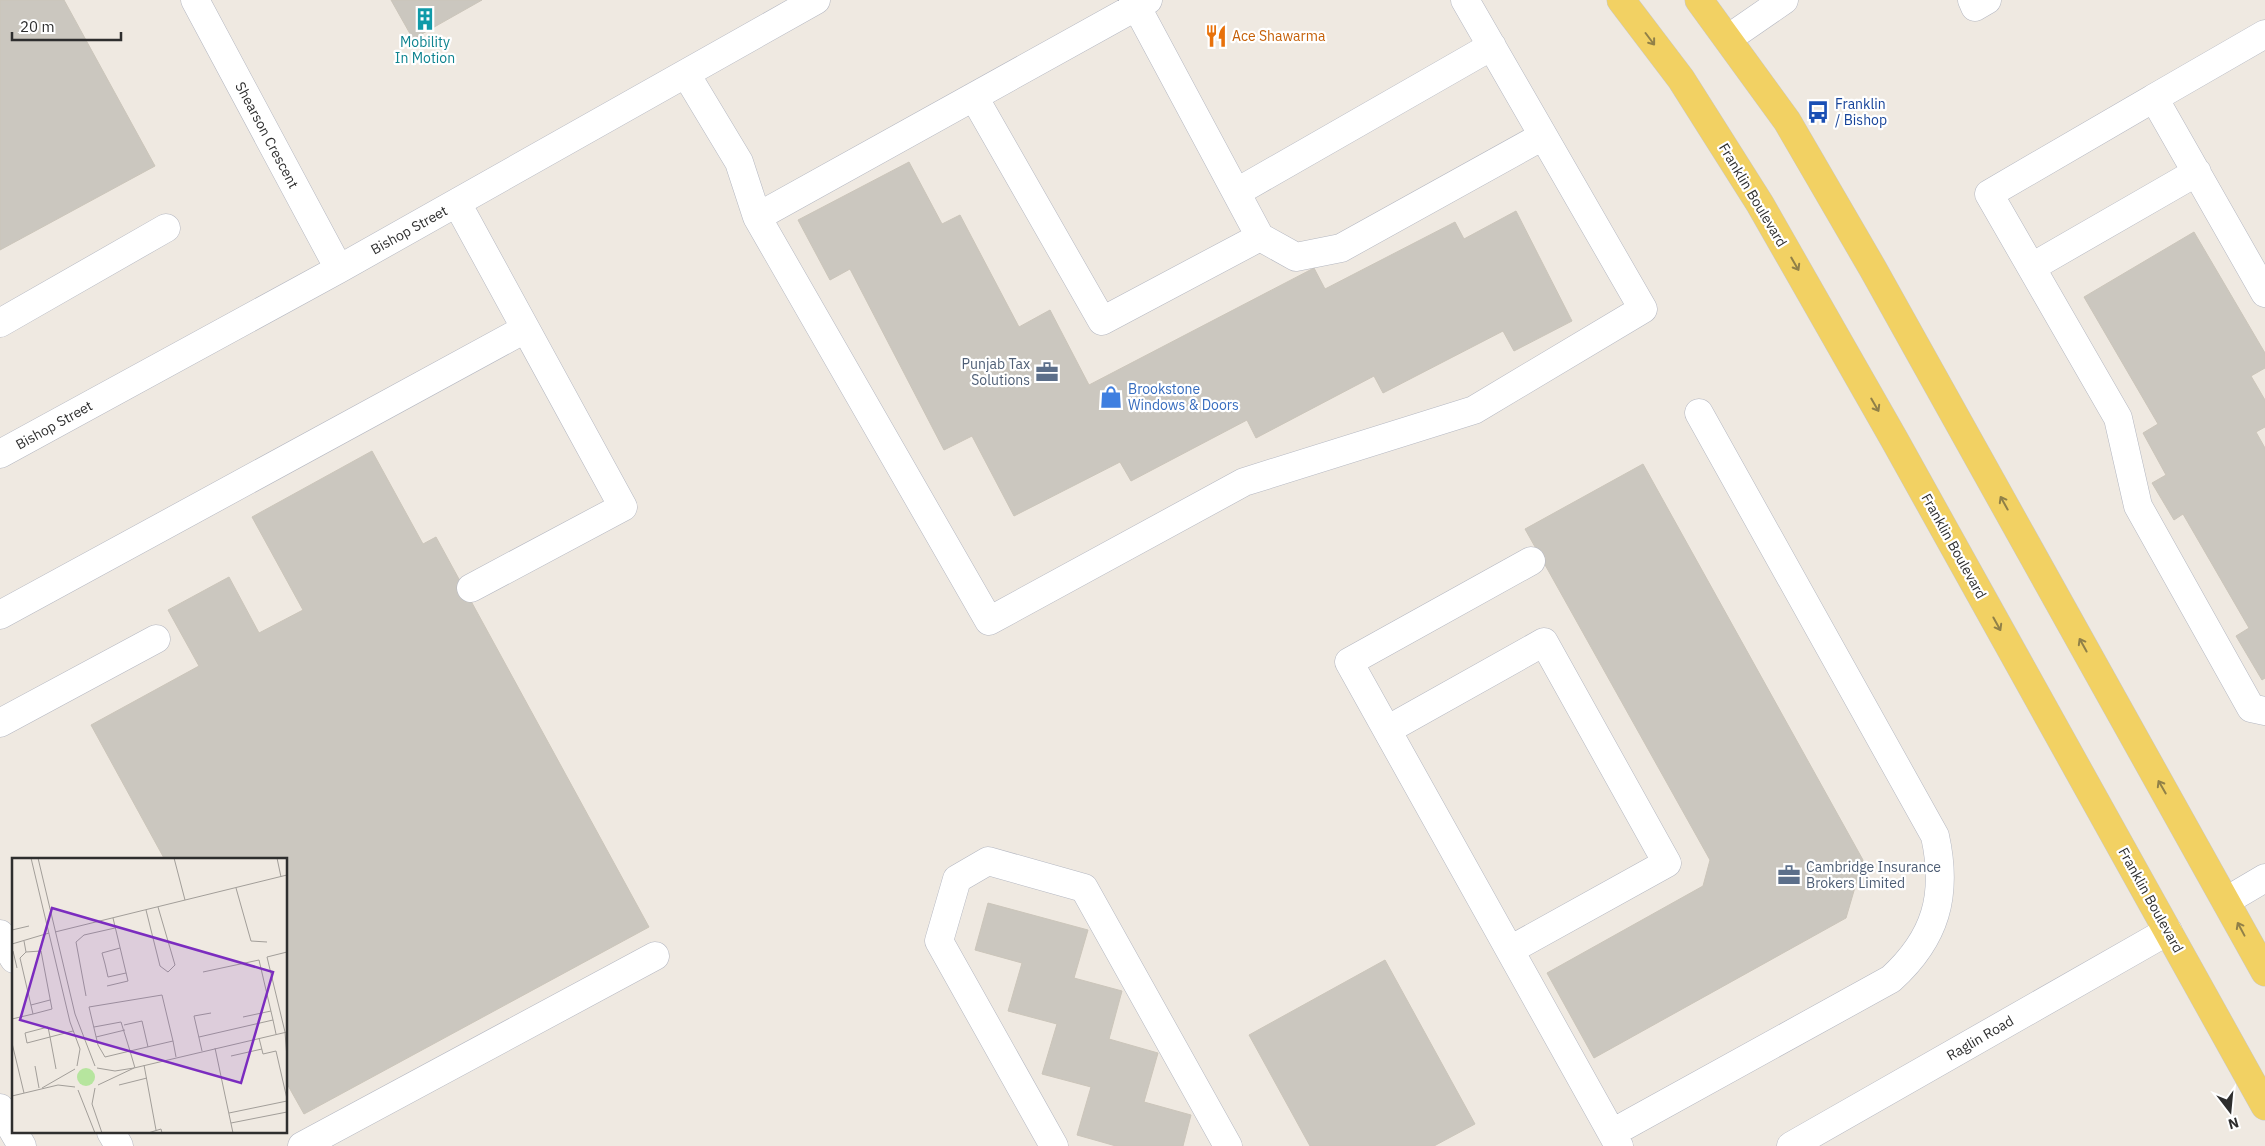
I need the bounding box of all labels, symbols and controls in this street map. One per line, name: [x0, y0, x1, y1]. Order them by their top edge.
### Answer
building icon: Mobility In Motion: [412, 6, 438, 32]
scale bar: [12, 10, 121, 42]
text: 20 m: [20, 17, 55, 36]
restaurant icon: Ace Shawarma: [1203, 23, 1229, 49]
place label: Ace Shawarma: [1232, 27, 1326, 45]
one-way arrow: [1645, 32, 1656, 45]
place label: Mobility In Motion: [395, 33, 455, 67]
street label: Shearson Crescent: [231, 79, 303, 191]
place label: Franklin / Bishop: [1835, 95, 1887, 129]
bus stop icon: Franklin / Bishop: [1805, 99, 1831, 125]
street label: Franklin Boulevard: [1715, 140, 1791, 250]
street label: Bishop Street: [367, 201, 451, 258]
one-way arrow: [1790, 256, 1800, 271]
place label: Punjab Tax Solutions: [962, 355, 1030, 389]
office icon: Punjab Tax Solutions: [1034, 359, 1060, 385]
place label: Brookstone Windows & Doors: [1128, 380, 1239, 414]
shop icon: Brookstone Windows & Doors: [1098, 384, 1124, 410]
street label: Bishop Street: [12, 396, 96, 453]
one-way arrow: [1870, 398, 1880, 412]
street label: Franklin Boulevard: [1918, 490, 1990, 602]
one-way arrow: [1998, 497, 2008, 511]
one-way arrow: [1992, 616, 2002, 630]
one-way arrow: [2077, 639, 2087, 653]
one-way arrow: [2157, 780, 2167, 795]
street label: Franklin Boulevard: [2115, 844, 2187, 956]
inset map: [12, 858, 288, 1134]
place label: Cambridge Insurance Brokers Limited: [1806, 858, 1941, 892]
office icon: Cambridge Insurance Brokers Limited: [1776, 862, 1802, 888]
one-way arrow: [2236, 922, 2245, 937]
street label: Raglin Road: [1943, 1012, 2017, 1064]
north arrow: [2205, 1086, 2255, 1136]
text: N: [2226, 1113, 2241, 1134]

